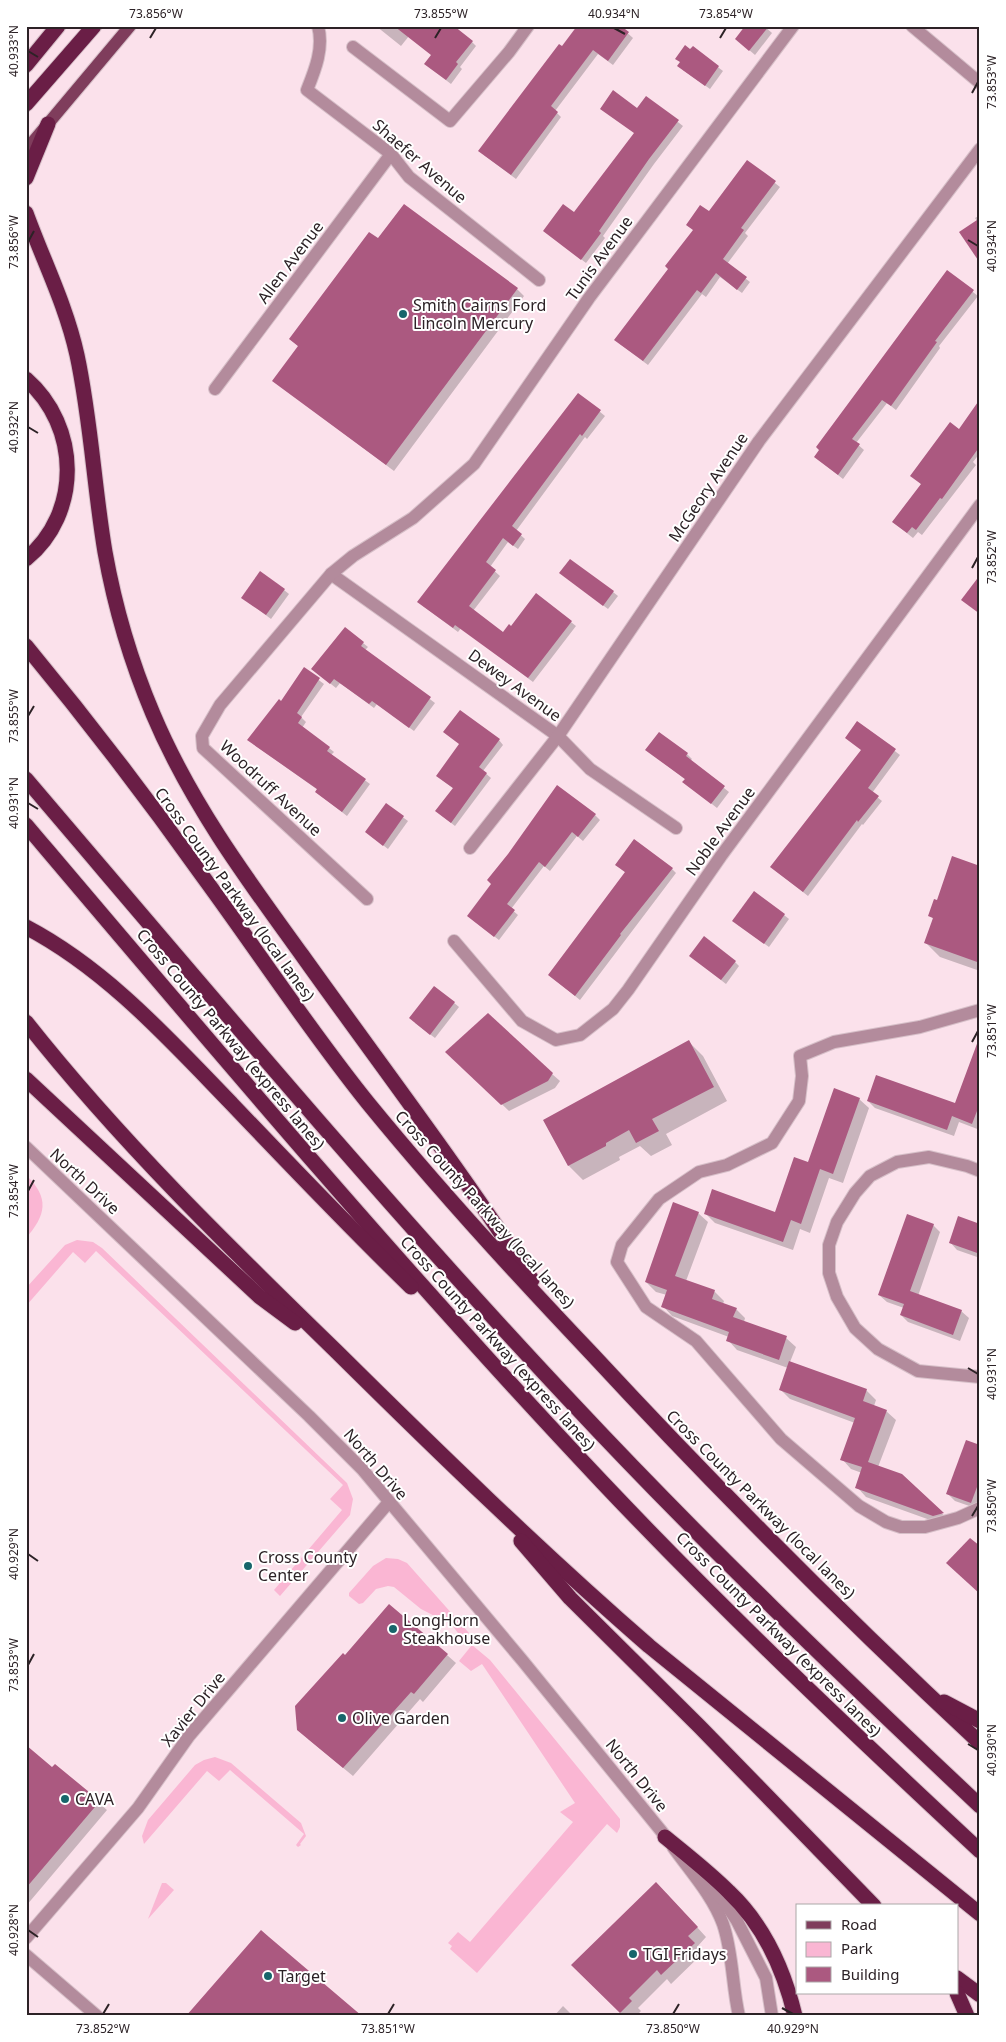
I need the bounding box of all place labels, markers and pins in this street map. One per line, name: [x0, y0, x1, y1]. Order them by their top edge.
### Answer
place label: Smith Cairns Ford Lincoln Mercury: [413, 294, 546, 334]
marker: Smith Cairns Ford Lincoln Mercury: [397, 308, 409, 320]
place label: Cross County Center: [258, 1546, 358, 1586]
marker: Cross County Center: [242, 1560, 254, 1572]
place label: LongHorn Steakhouse: [403, 1609, 490, 1649]
marker: LongHorn Steakhouse: [387, 1623, 399, 1635]
place label: Olive Garden: [352, 1707, 450, 1729]
marker: Olive Garden: [336, 1712, 348, 1724]
place label: CAVA: [75, 1788, 115, 1810]
marker: CAVA: [59, 1793, 71, 1805]
place label: TGI Fridays: [643, 1943, 727, 1965]
marker: TGI Fridays: [627, 1948, 639, 1960]
place label: Target: [278, 1965, 326, 1987]
marker: Target: [262, 1970, 274, 1982]

